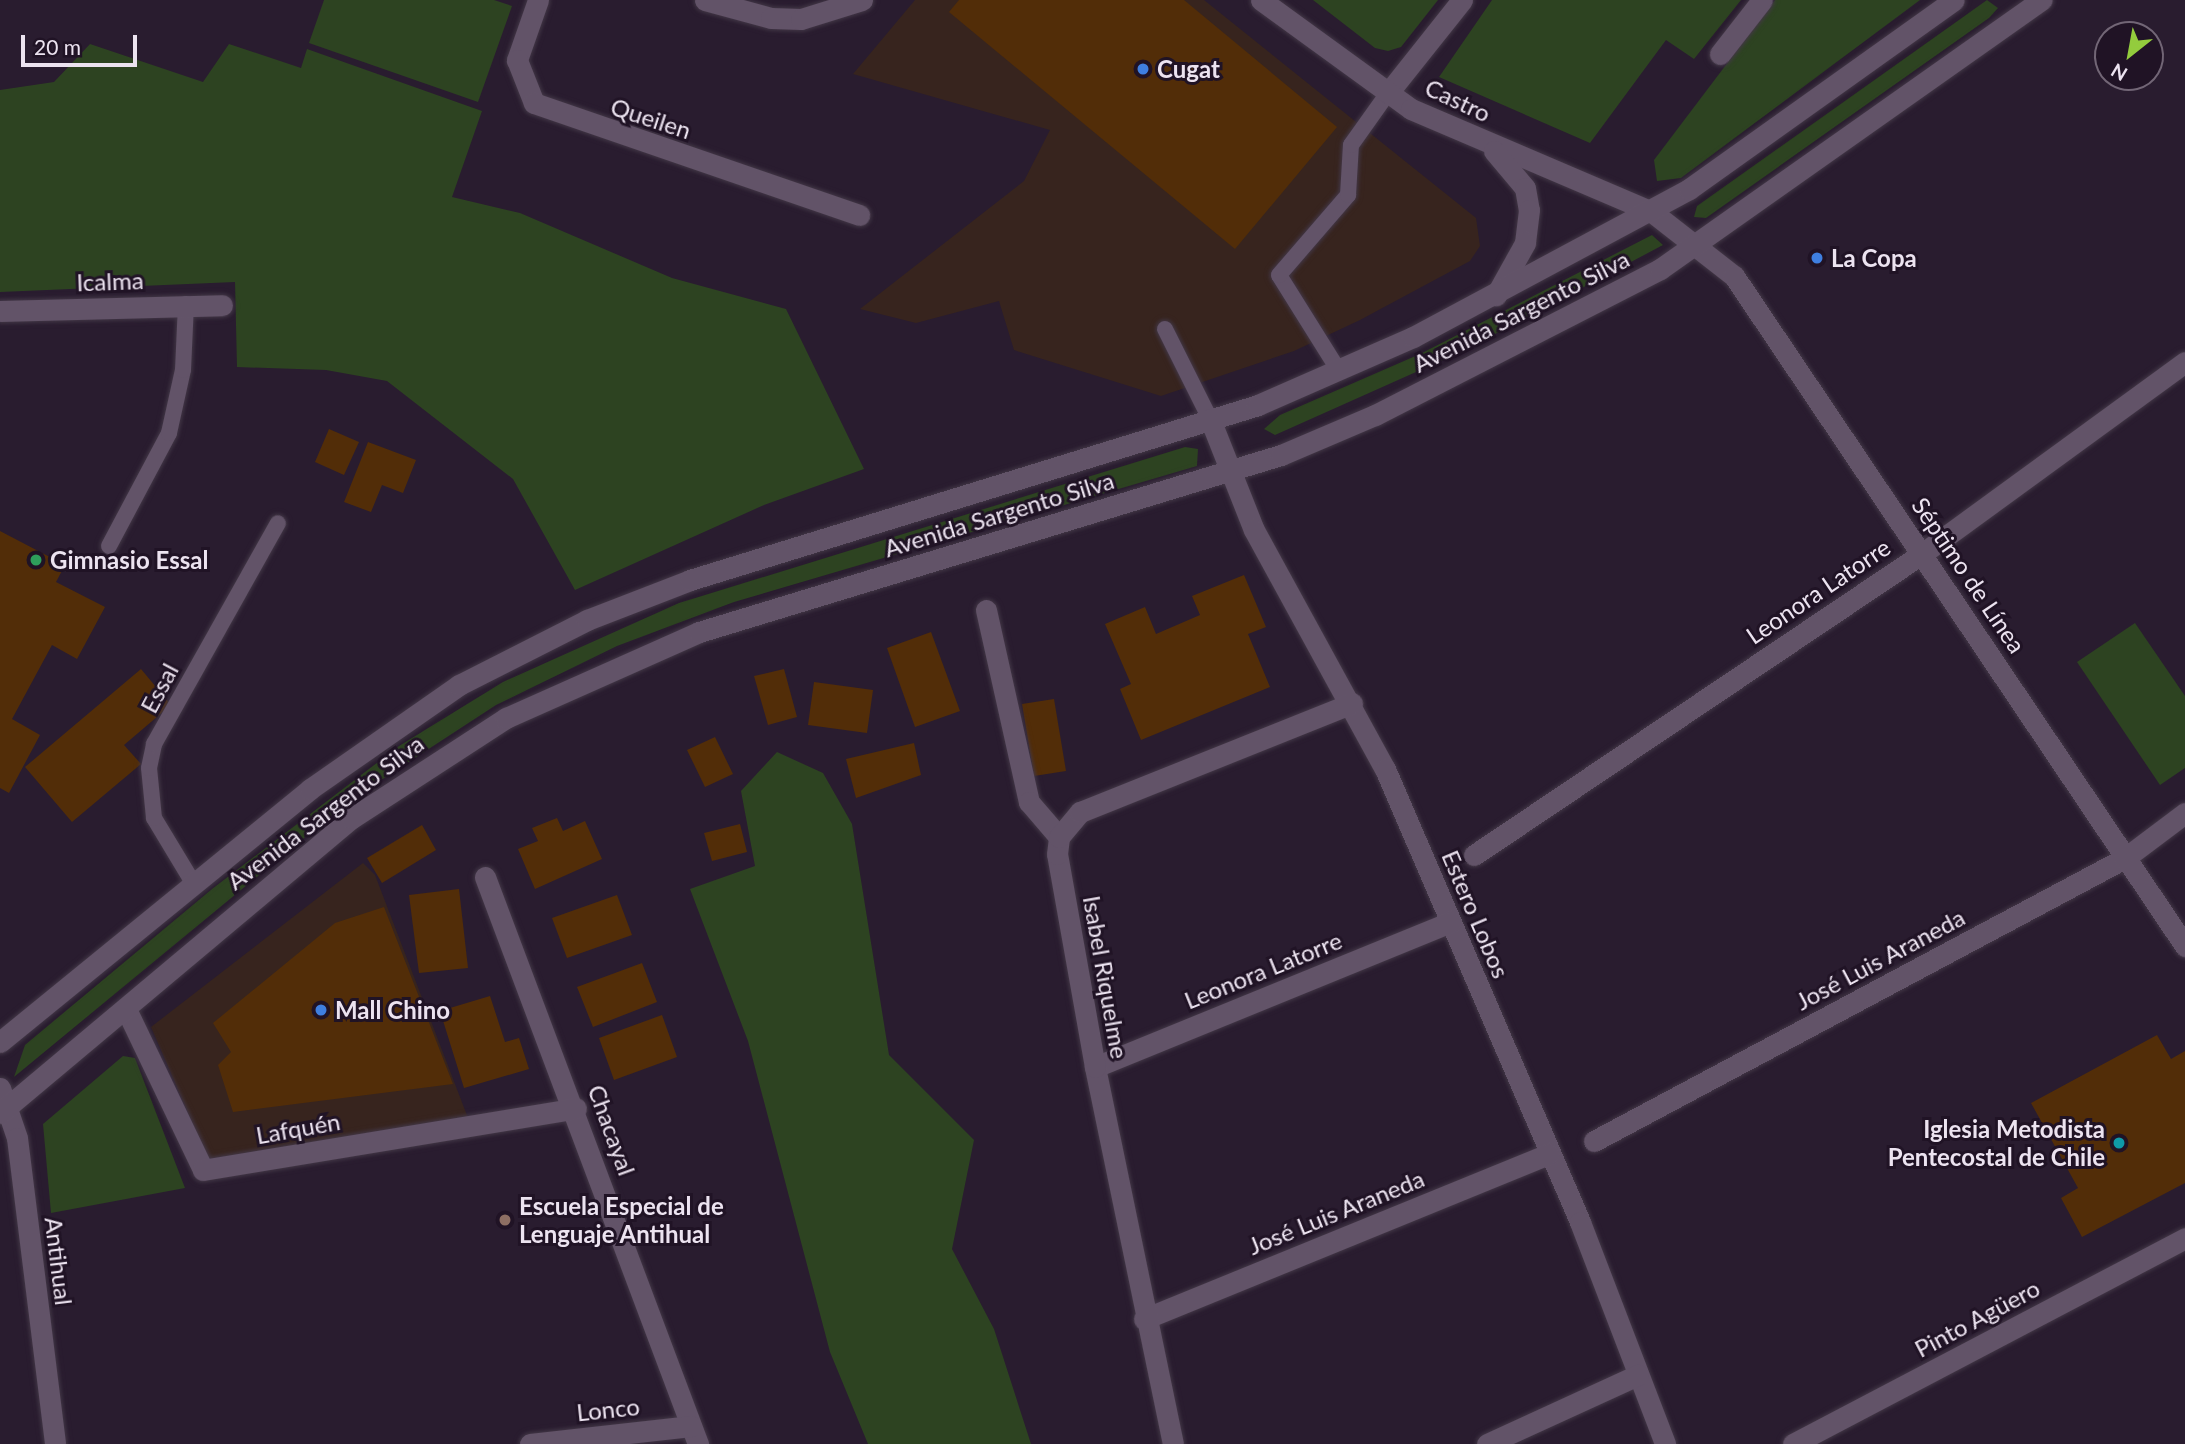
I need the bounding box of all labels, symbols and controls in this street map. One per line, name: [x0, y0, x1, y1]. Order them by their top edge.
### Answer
scale bar: [24, 21, 140, 65]
north arrow: [2094, 21, 2164, 91]
text: 20 m: [34, 34, 81, 59]
place label: Cugat: [1157, 55, 1220, 83]
text: N: [2107, 59, 2131, 86]
marker: Cugat: [1135, 61, 1151, 77]
street label: Castro: [1421, 72, 1495, 128]
street label: Queilen: [607, 92, 695, 144]
street label: Avenida Sargento Silva: [1408, 244, 1634, 378]
place label: La Copa: [1831, 244, 1917, 272]
marker: La Copa: [1809, 250, 1825, 266]
street label: Icalma: [76, 265, 144, 297]
street label: Avenida Sargento Silva: [881, 465, 1117, 563]
street label: Séptimo de Línea: [1906, 492, 2032, 658]
street label: Leonora Latorre: [1741, 532, 1895, 650]
place label: Gimnasio Essal: [50, 546, 208, 574]
marker: Gimnasio Essal: [28, 552, 44, 568]
street label: Essal: [134, 658, 184, 718]
street label: Avenida Sargento Silva: [221, 729, 429, 895]
street label: Estero Lobos: [1436, 846, 1516, 982]
street label: Isabel Riquelme: [1078, 893, 1134, 1061]
street label: José Luis Araneda: [1790, 902, 1970, 1016]
street label: Leonora Latorre: [1180, 925, 1346, 1015]
place label: Mall Chino: [335, 996, 450, 1024]
marker: Mall Chino: [313, 1002, 329, 1018]
street label: Chacayal: [582, 1081, 642, 1179]
street label: Lafquén: [254, 1106, 342, 1150]
place label: Iglesia Metodista Pentecostal de Chile: [1888, 1115, 2105, 1171]
marker: Iglesia Metodista Pentecostal de Chile: [2111, 1135, 2127, 1151]
street label: José Luis Araneda: [1243, 1163, 1429, 1261]
place label: Escuela Especial de Lenguaje Antihual: [519, 1192, 724, 1248]
marker: Escuela Especial de Lenguaje Antihual: [497, 1212, 513, 1228]
street label: Antihual: [39, 1215, 79, 1307]
street label: Pinto Agüero: [1909, 1273, 2045, 1363]
street label: Lonco: [575, 1391, 641, 1427]

